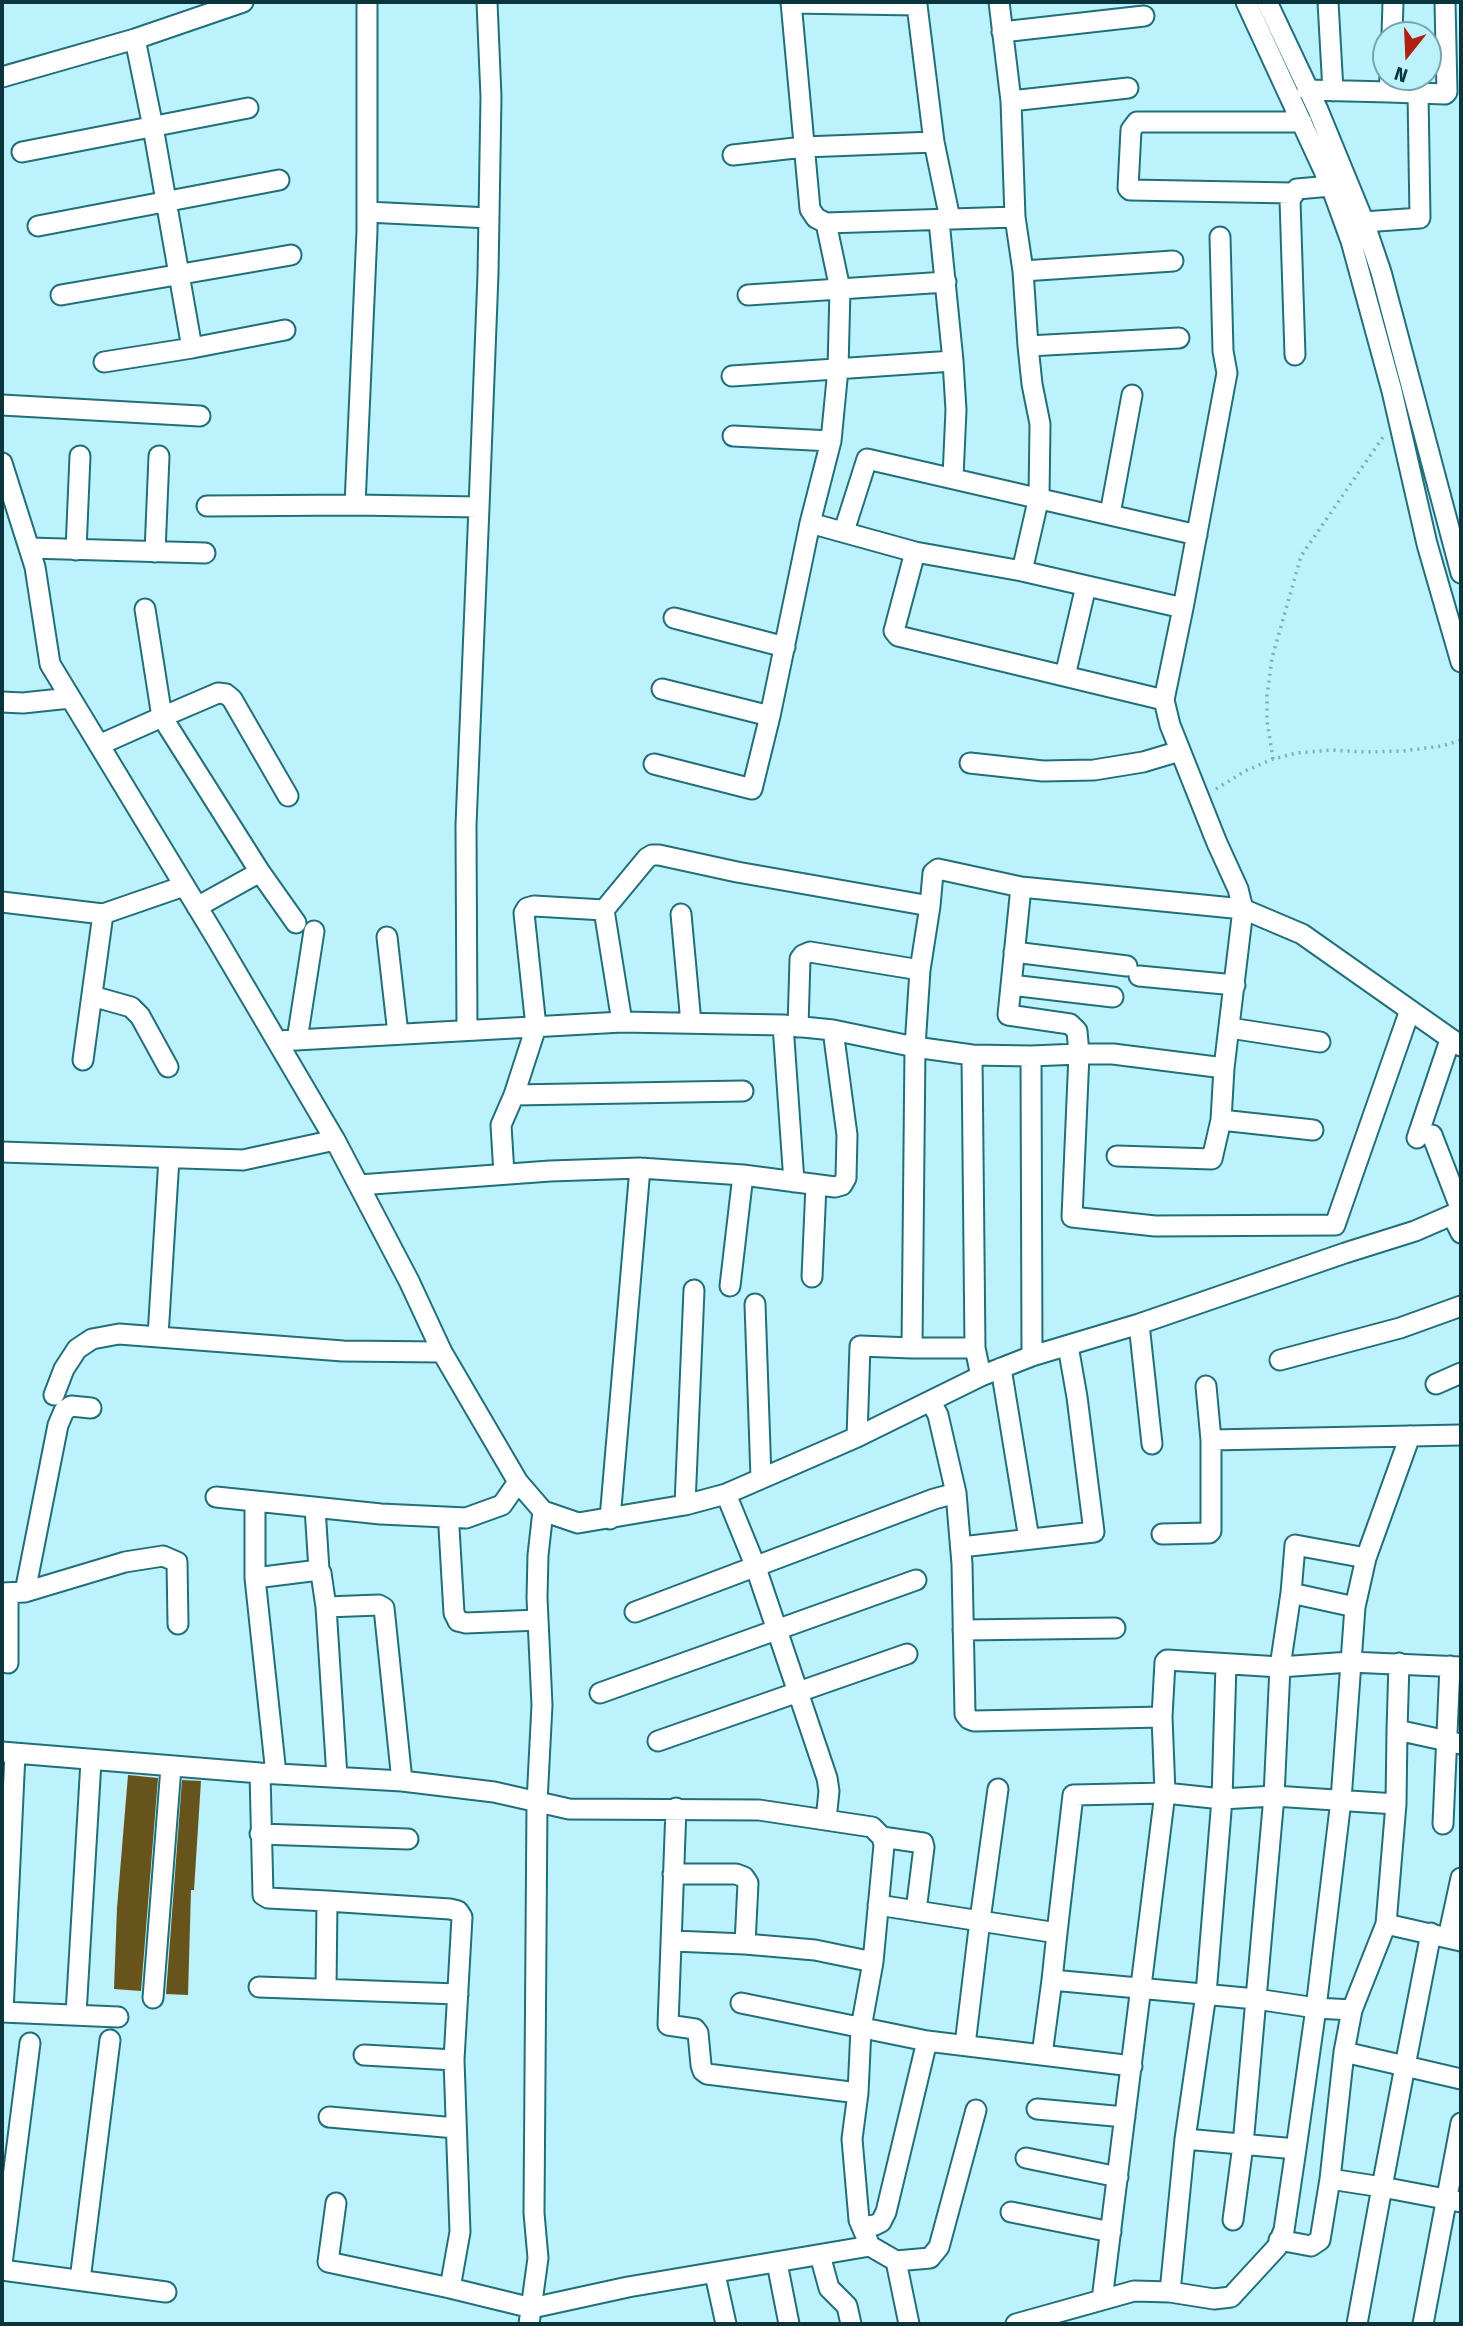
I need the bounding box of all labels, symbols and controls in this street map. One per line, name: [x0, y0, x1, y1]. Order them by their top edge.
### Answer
north arrow: [1372, 21, 1442, 91]
text: N: [1391, 62, 1411, 87]

